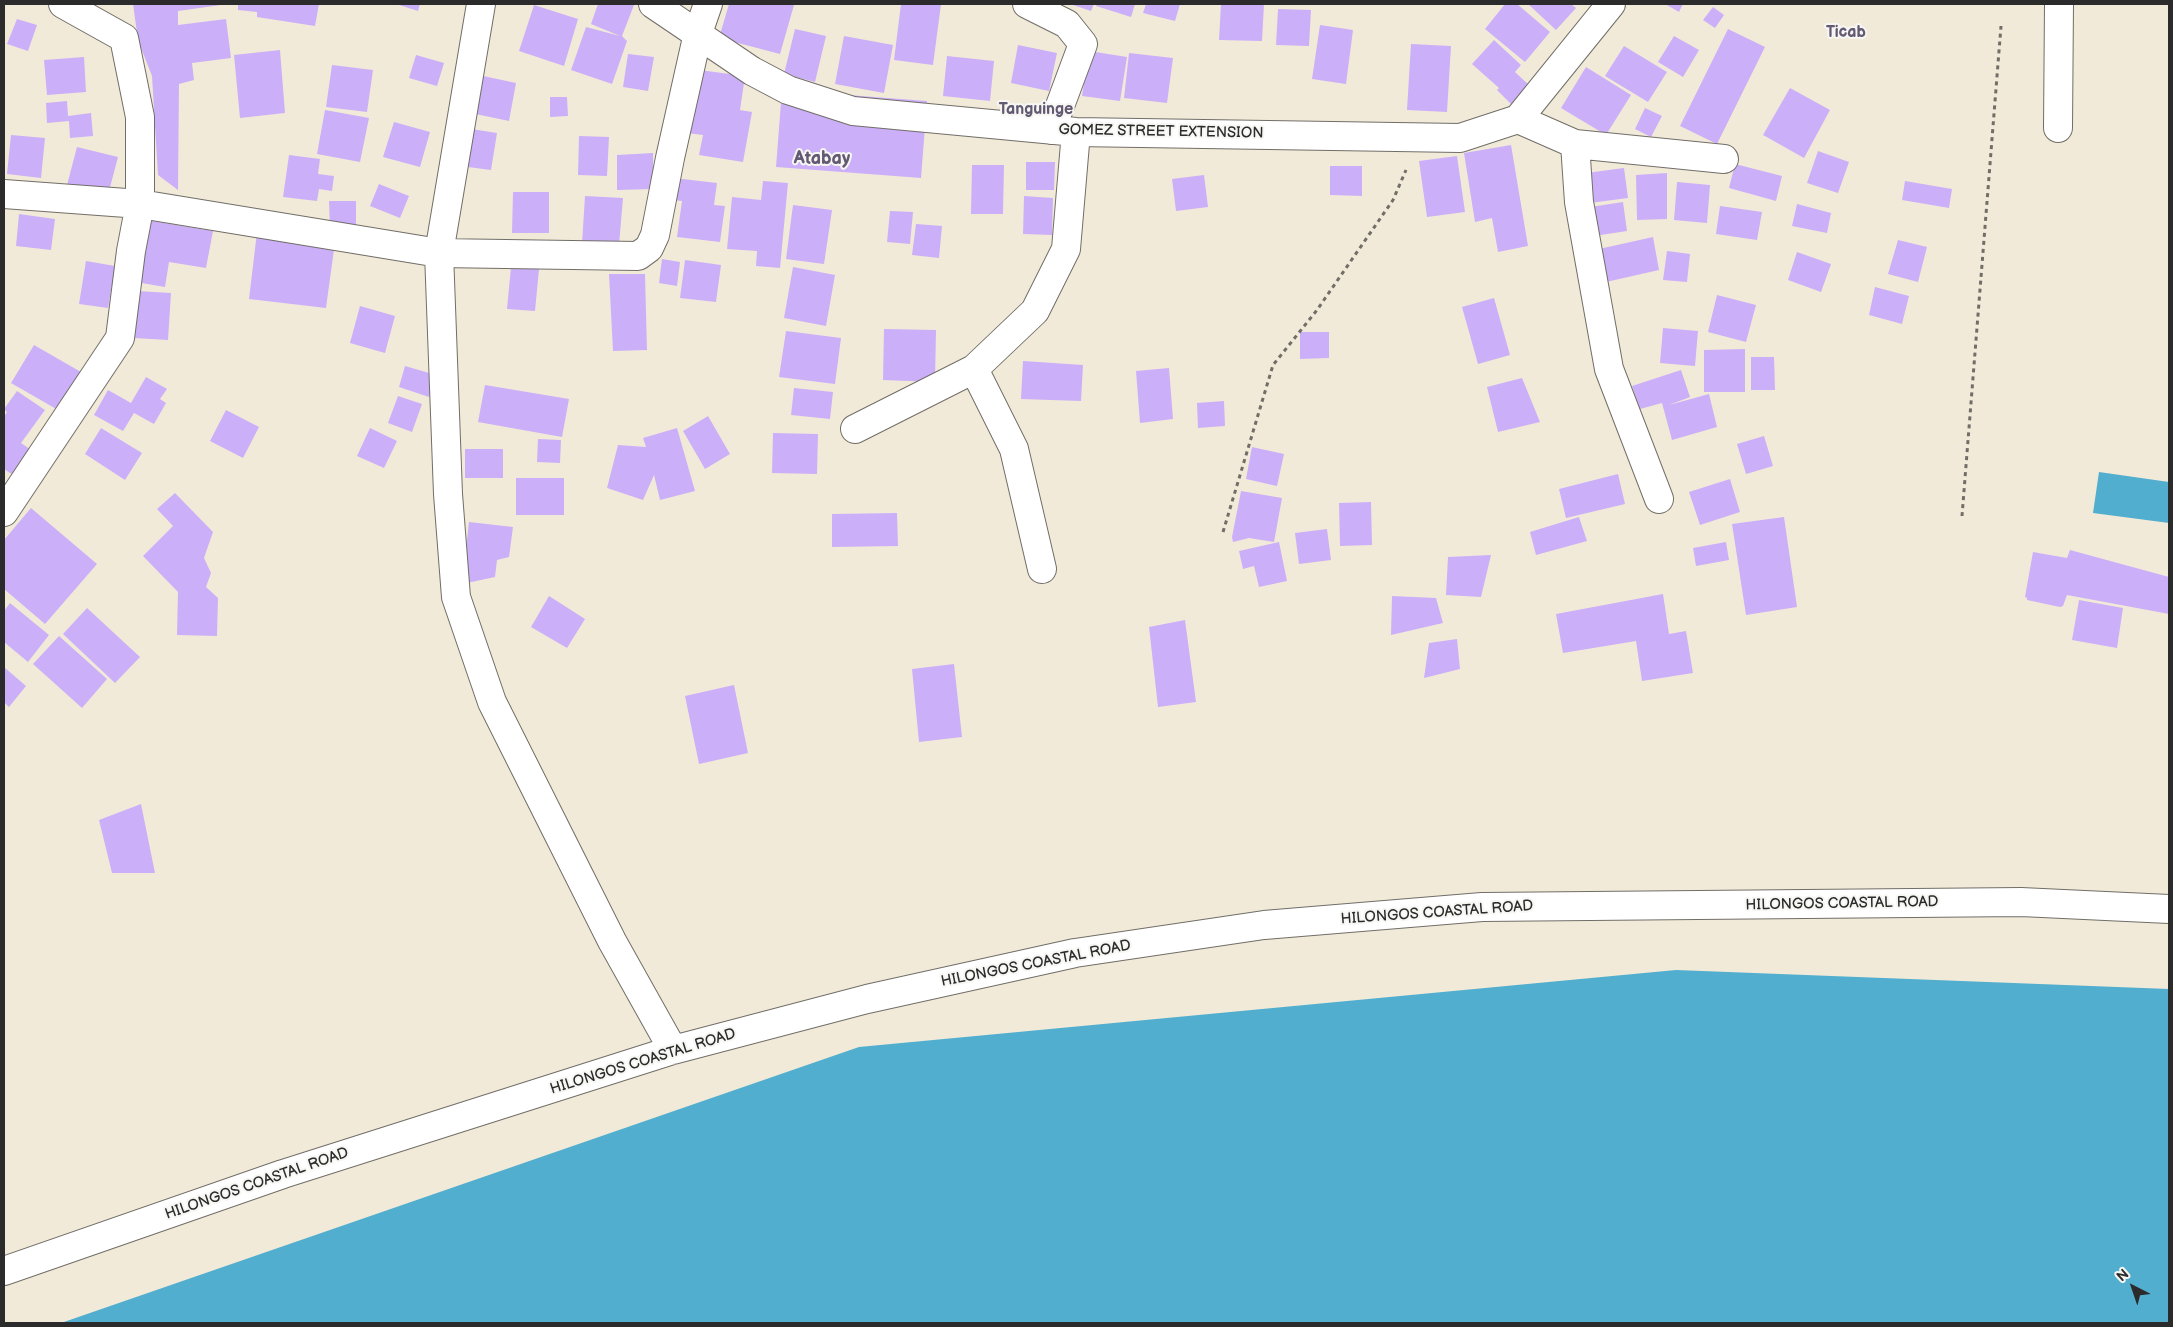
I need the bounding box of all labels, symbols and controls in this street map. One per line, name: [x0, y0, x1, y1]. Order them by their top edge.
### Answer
district label: Ticab: [1826, 23, 1866, 43]
district label: Tanguinge: [999, 100, 1073, 120]
street label: GOMEZ STREET EXTENSION: [1058, 121, 1264, 143]
district label: Atabay: [794, 148, 850, 170]
street label: HILONGOS COASTAL ROAD: [1745, 893, 1939, 915]
street label: HILONGOS COASTAL ROAD: [1340, 897, 1534, 929]
street label: HILONGOS COASTAL ROAD: [940, 937, 1132, 991]
street label: HILONGOS COASTAL ROAD: [548, 1025, 738, 1099]
street label: HILONGOS COASTAL ROAD: [163, 1144, 351, 1224]
north arrow: [2108, 1262, 2158, 1312]
text: N: [2113, 1265, 2132, 1285]

